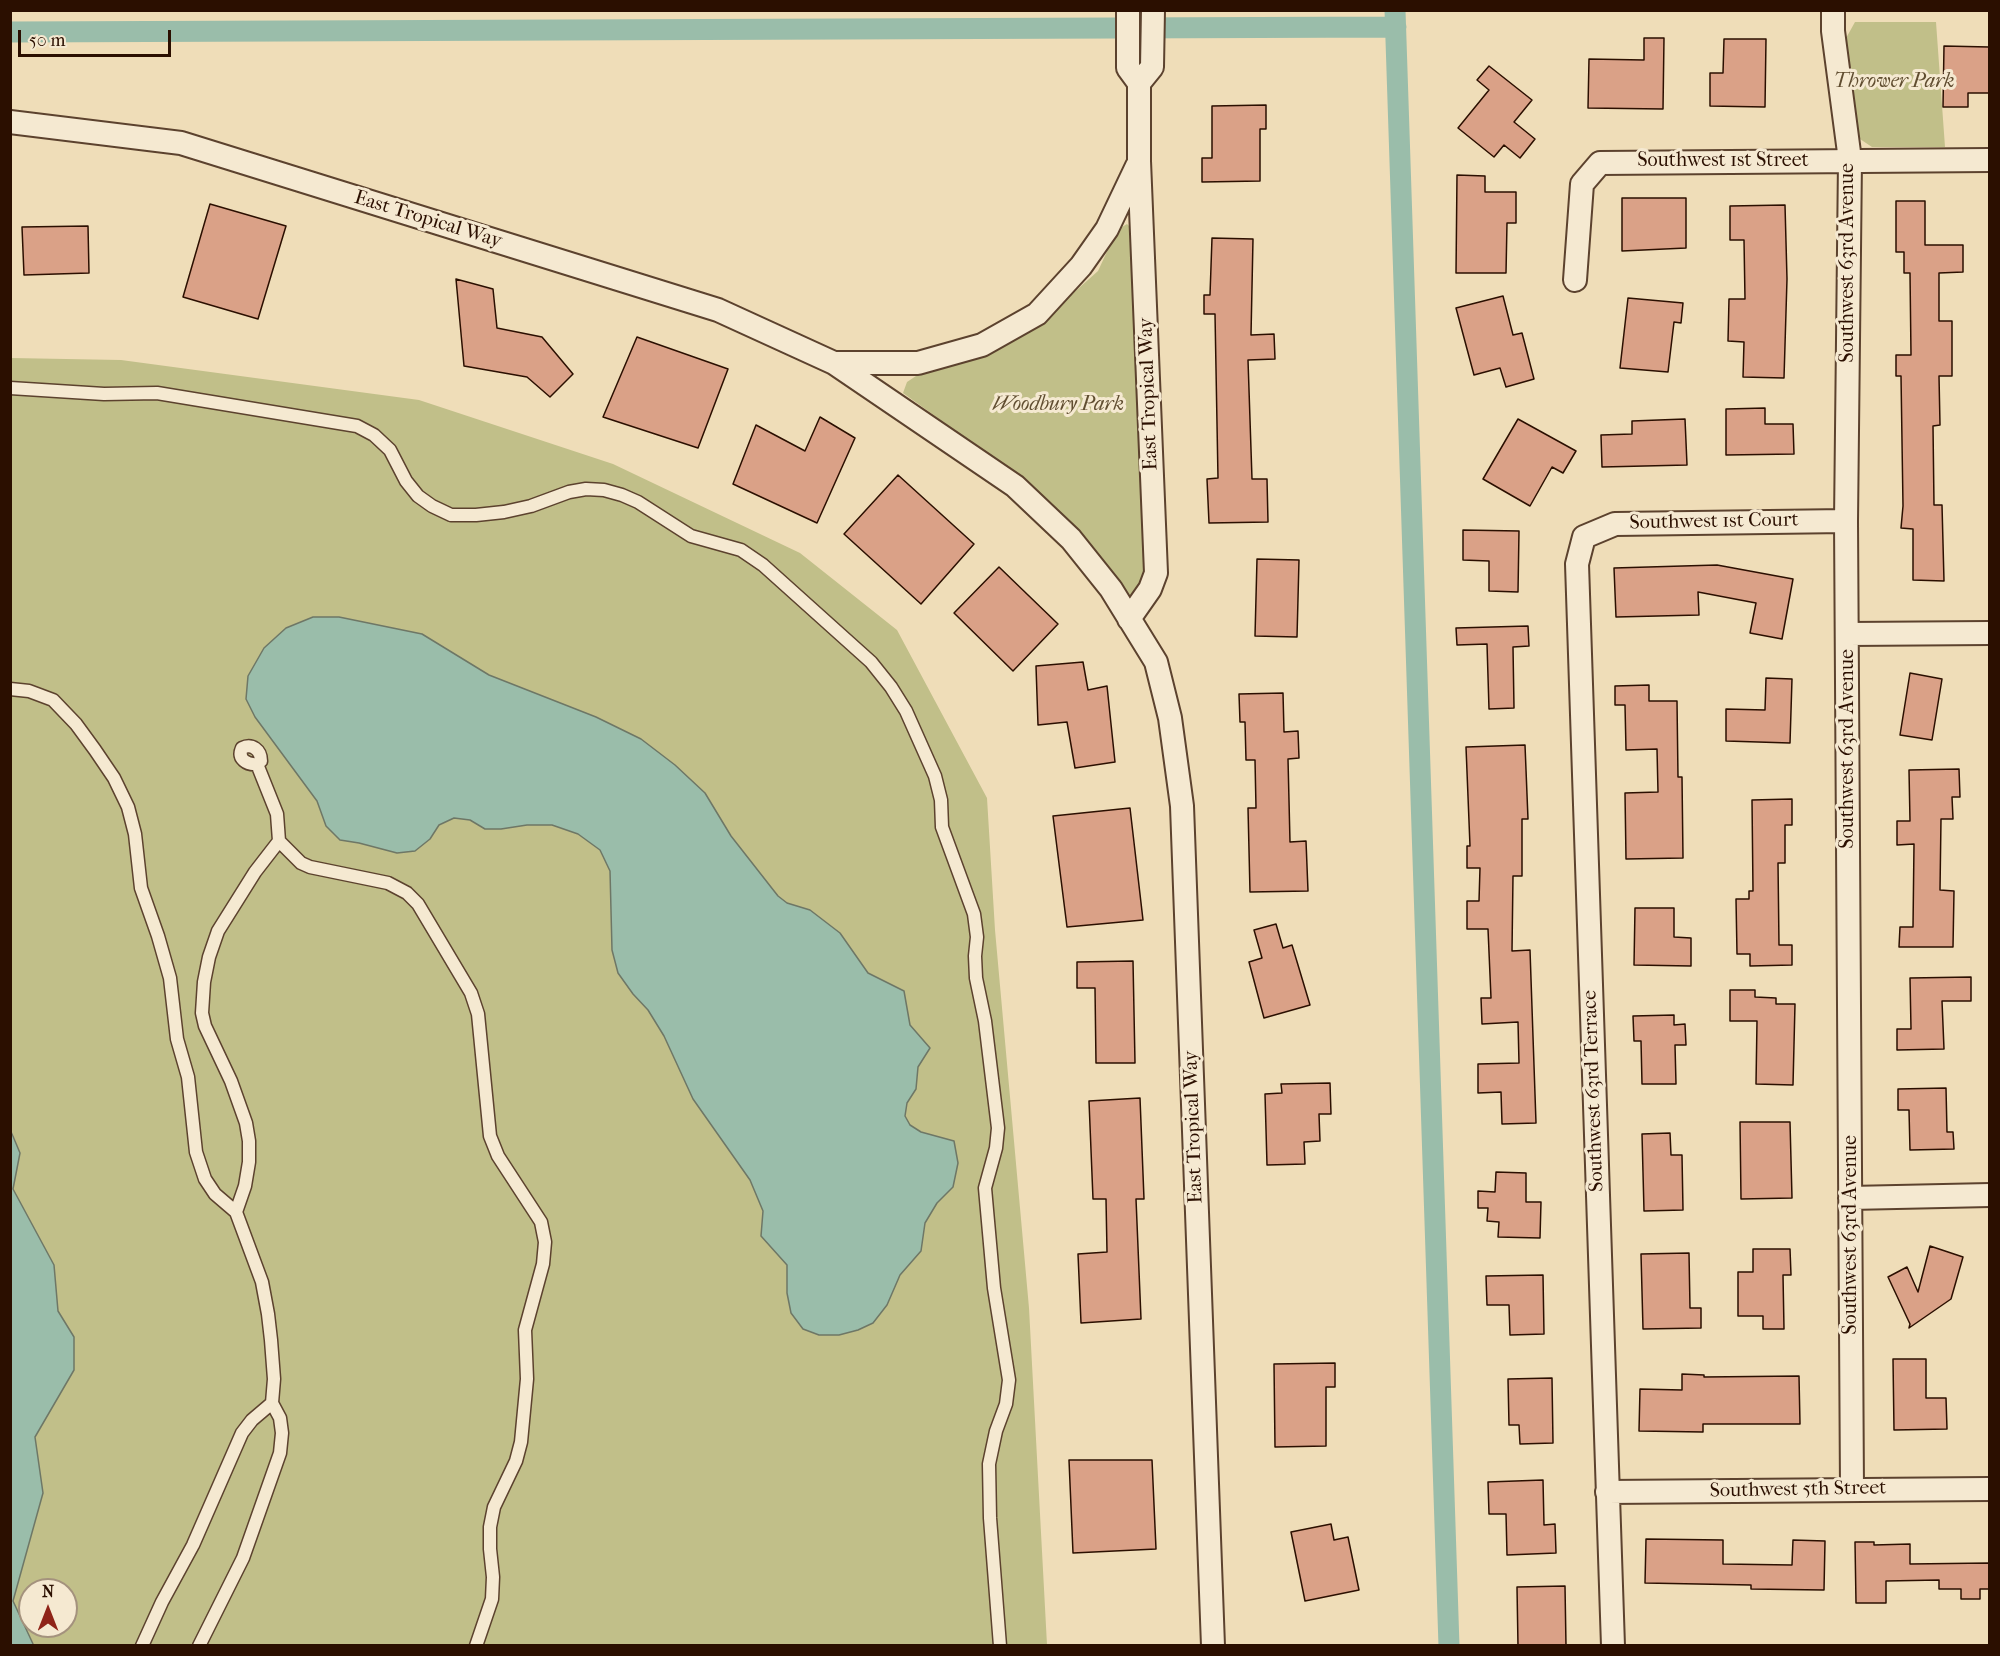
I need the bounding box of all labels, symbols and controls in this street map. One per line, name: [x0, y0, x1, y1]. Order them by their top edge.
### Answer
scale bar: [21, 18, 174, 56]
text: 50 m: [29, 30, 65, 51]
park label: Thrower Park: [1833, 70, 1955, 94]
street label: Southwest 1st Street: [1637, 149, 1809, 173]
street label: Southwest 63rd Avenue: [1836, 163, 1860, 363]
street label: East Tropical Way: [351, 186, 505, 254]
street label: East Tropical Way: [1134, 317, 1164, 471]
park label: Woodbury Park: [992, 393, 1124, 417]
street label: Southwest 1st Court: [1629, 509, 1799, 535]
street label: Southwest 63rd Avenue: [1836, 649, 1860, 849]
street label: Southwest 63rd Terrace: [1578, 990, 1610, 1192]
street label: East Tropical Way: [1179, 1050, 1209, 1204]
street label: Southwest 63rd Avenue: [1839, 1135, 1863, 1335]
street label: Southwest 5th Street: [1709, 1476, 1887, 1504]
north arrow: [18, 1578, 78, 1638]
text: N: [42, 1582, 54, 1601]

